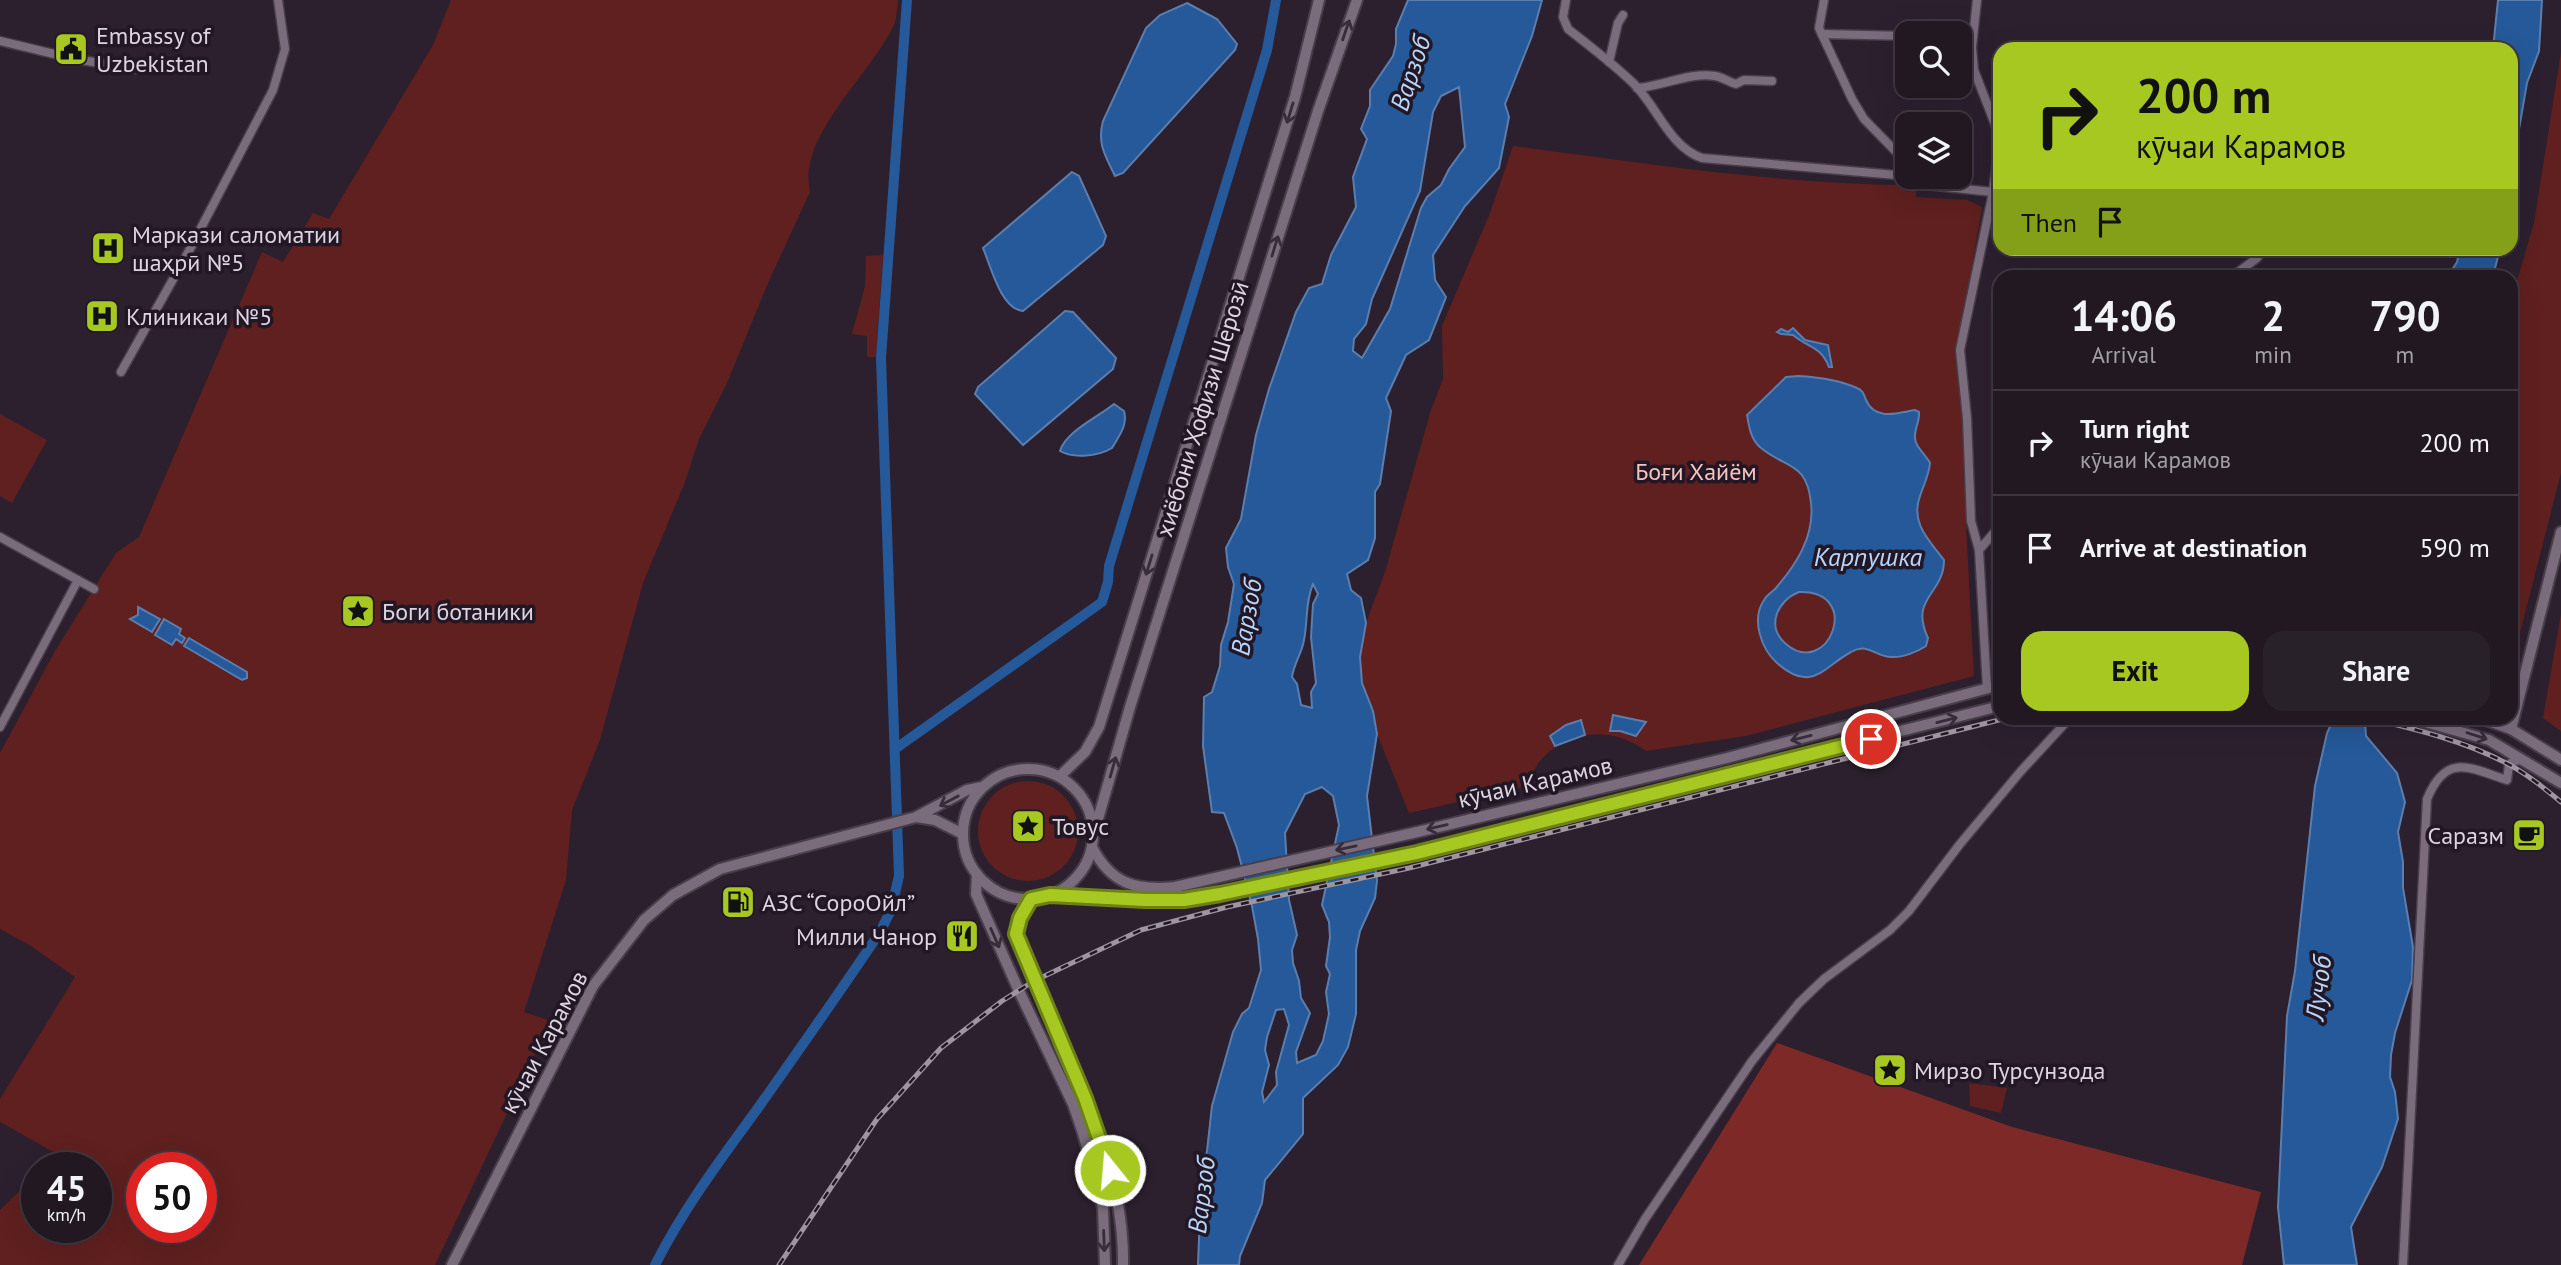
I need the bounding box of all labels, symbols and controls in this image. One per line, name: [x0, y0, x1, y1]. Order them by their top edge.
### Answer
one-way arrow: [1341, 19, 1353, 41]
place label: Embassy of Uzbekistan: [96, 20, 212, 79]
map controls: [1895, 21, 1972, 189]
button: search: [1895, 21, 1972, 98]
water label: Варзоб: [1382, 29, 1438, 115]
public building icon: Embassy of Uzbekistan: [52, 30, 90, 68]
text: 200 m: [2136, 63, 2271, 127]
icon: right: [2021, 70, 2112, 161]
one-way arrow: [1283, 102, 1295, 124]
button: layers: [1895, 112, 1972, 189]
text: кӯчаи Карамов: [2136, 125, 2346, 167]
icon: arrive: [2091, 203, 2129, 241]
text: Then: [2021, 206, 2077, 239]
place label: Маркази саломатии шаҳрӣ №5: [132, 219, 340, 278]
hospital icon: Маркази саломатии шаҳрӣ №5: [89, 229, 127, 267]
one-way arrow: [1270, 235, 1283, 257]
street label: хиёбони Ҳофизи Шерозӣ: [1148, 277, 1256, 541]
text: 14:06: [2070, 288, 2177, 343]
text: 2: [2261, 288, 2285, 343]
text: 790: [2369, 288, 2441, 343]
hospital icon: Клиникаи №5: [83, 297, 121, 335]
place label: Клиникаи №5: [126, 301, 272, 332]
text: Arrival: [2091, 340, 2156, 369]
text: min: [2254, 340, 2292, 369]
text: m: [2396, 340, 2414, 369]
text: Turn right: [2080, 412, 2189, 445]
icon: right: [2021, 424, 2059, 462]
text: 200 m: [2419, 426, 2490, 459]
text: кӯчаи Карамов: [2080, 445, 2231, 474]
park label: Боғи Хайём: [1635, 456, 1757, 487]
icon: arrive: [2021, 529, 2059, 567]
text: Arrive at destination: [2080, 531, 2307, 564]
text: 590 m: [2419, 531, 2490, 564]
water label: Карпушка: [1814, 540, 1923, 573]
one-way arrow: [1142, 553, 1155, 575]
water label: Варзоб: [1223, 574, 1269, 658]
place icon: Боги ботаники: [339, 592, 377, 630]
place label: Боги ботаники: [382, 596, 534, 627]
button: Exit: [2021, 631, 2249, 711]
button: Share: [2263, 631, 2490, 711]
pin: [1841, 709, 1901, 769]
one-way arrow: [1935, 713, 1958, 726]
icon: arrive: [1852, 720, 1890, 758]
one-way arrow: [2466, 731, 2488, 744]
one-way arrow: [1790, 732, 1813, 745]
street label: кӯчаи Карамов: [1455, 749, 1615, 815]
one-way arrow: [1107, 756, 1120, 778]
one-way arrow: [939, 794, 960, 808]
place icon: Товус: [1009, 807, 1047, 845]
place label: Товус: [1052, 811, 1109, 842]
cafe icon: Саразм: [2510, 816, 2548, 854]
place label: Саразм: [2427, 820, 2504, 851]
one-way arrow: [1426, 821, 1449, 834]
one-way arrow: [1335, 842, 1358, 855]
fuel station icon: АЗС “СороОйл”: [719, 883, 757, 921]
place label: АЗС “СороОйл”: [762, 887, 915, 918]
restaurant icon: Милли Чанор: [943, 917, 981, 955]
place label: Милли Чанор: [796, 921, 937, 952]
one-way arrow: [989, 927, 1002, 948]
water label: Лучоб: [2297, 952, 2339, 1024]
street label: кӯчаи Карамов: [493, 965, 595, 1119]
place icon: Мирзо Турсунзода: [1871, 1051, 1909, 1089]
place label: Мирзо Турсунзода: [1914, 1055, 2105, 1086]
position arrow: [1073, 1133, 1147, 1207]
speed limit sign: 50: [126, 1152, 217, 1243]
water label: Варзоб: [1180, 1153, 1222, 1235]
text: 45: [47, 1165, 86, 1211]
text: km/h: [47, 1203, 86, 1226]
one-way arrow: [1097, 1230, 1110, 1253]

